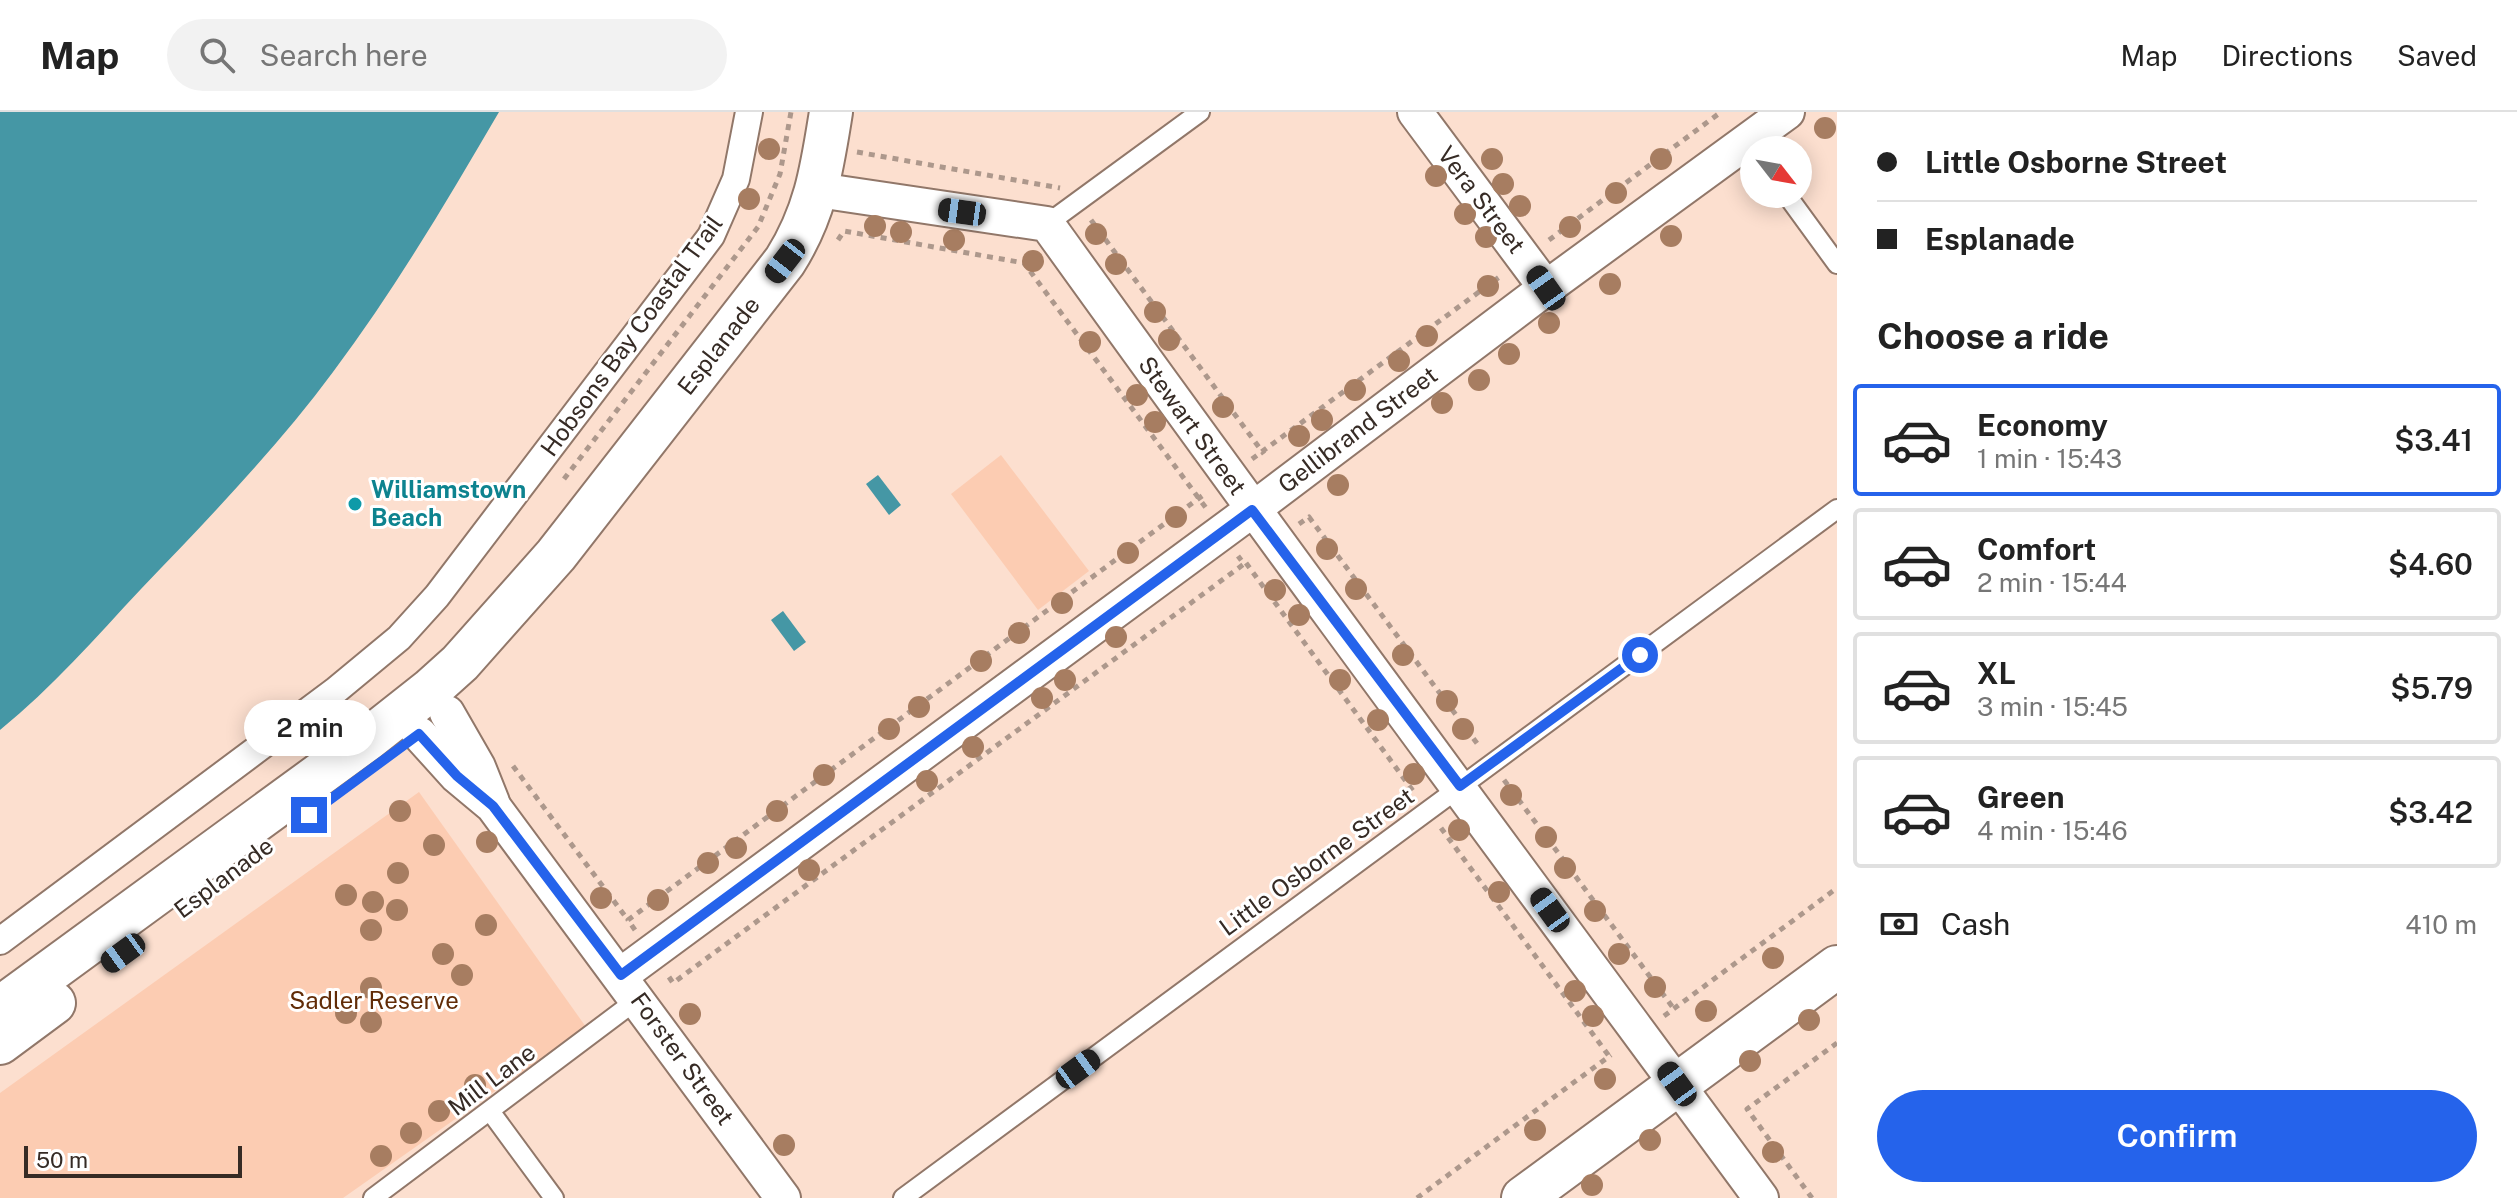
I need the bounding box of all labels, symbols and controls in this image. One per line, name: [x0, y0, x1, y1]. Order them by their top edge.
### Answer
search box: [167, 19, 727, 91]
text: Map: [40, 33, 119, 78]
icon: search: [195, 33, 239, 77]
text: Search here: [259, 37, 428, 73]
text: Map: [2121, 39, 2177, 72]
text: Directions: [2221, 39, 2353, 72]
text: Saved: [2397, 39, 2477, 72]
north arrow: [1740, 136, 1812, 208]
map controls: [1740, 136, 1812, 208]
street label: Vera Street: [1432, 140, 1531, 258]
text: Little Osborne Street: [1925, 144, 2227, 180]
car: [937, 197, 987, 227]
street label: Hobsons Bay Coastal Trail: [534, 210, 728, 461]
text: Esplanade: [1925, 221, 2075, 257]
car: [761, 235, 809, 287]
car: [1522, 261, 1570, 315]
street label: Esplanade: [671, 291, 765, 400]
text: Choose a ride: [1877, 315, 2109, 357]
street label: Stewart Street: [1133, 351, 1252, 500]
street label: Gellibrand Street: [1272, 360, 1442, 498]
icon: car: [1881, 404, 1953, 476]
text: Economy: [1977, 407, 2108, 443]
text: $3.41: [2394, 422, 2473, 458]
text: 1 min · 15:43: [1977, 443, 2122, 474]
place label: Williamstown Beach: [371, 475, 526, 531]
marker: Williamstown Beach: [346, 495, 364, 513]
icon: car: [1881, 528, 1953, 600]
text: Comfort: [1977, 531, 2096, 567]
text: $4.60: [2388, 546, 2473, 582]
text: 2 min · 15:44: [1977, 567, 2127, 598]
route start: [1622, 637, 1658, 673]
icon: car: [1881, 652, 1953, 724]
text: XL: [1977, 655, 2016, 691]
text: $5.79: [2390, 670, 2473, 706]
text: 3 min · 15:45: [1977, 691, 2128, 722]
callout: 2 min: [243, 699, 375, 755]
text: 2 min: [276, 712, 344, 743]
icon: car: [1881, 776, 1953, 848]
text: Green: [1977, 779, 2064, 815]
street label: Little Osborne Street: [1214, 781, 1419, 941]
text: $3.42: [2388, 794, 2473, 830]
route end: [291, 797, 327, 833]
text: 4 min · 15:46: [1977, 815, 2128, 846]
street label: Esplanade: [168, 831, 278, 923]
car: [1526, 884, 1574, 936]
icon: cash: [1877, 902, 1921, 946]
text: Cash: [1941, 906, 2010, 942]
text: 410 m: [2405, 909, 2477, 940]
car: [97, 929, 149, 977]
park label: Sadler Reserve: [289, 986, 459, 1014]
street label: Forster Street: [625, 987, 740, 1130]
street label: Mill Lane: [442, 1037, 540, 1121]
car: [1052, 1045, 1104, 1093]
car: [1653, 1058, 1701, 1110]
button: Confirm: [1877, 1090, 2477, 1182]
scale bar: [24, 1142, 242, 1178]
text: 50 m: [36, 1147, 88, 1173]

